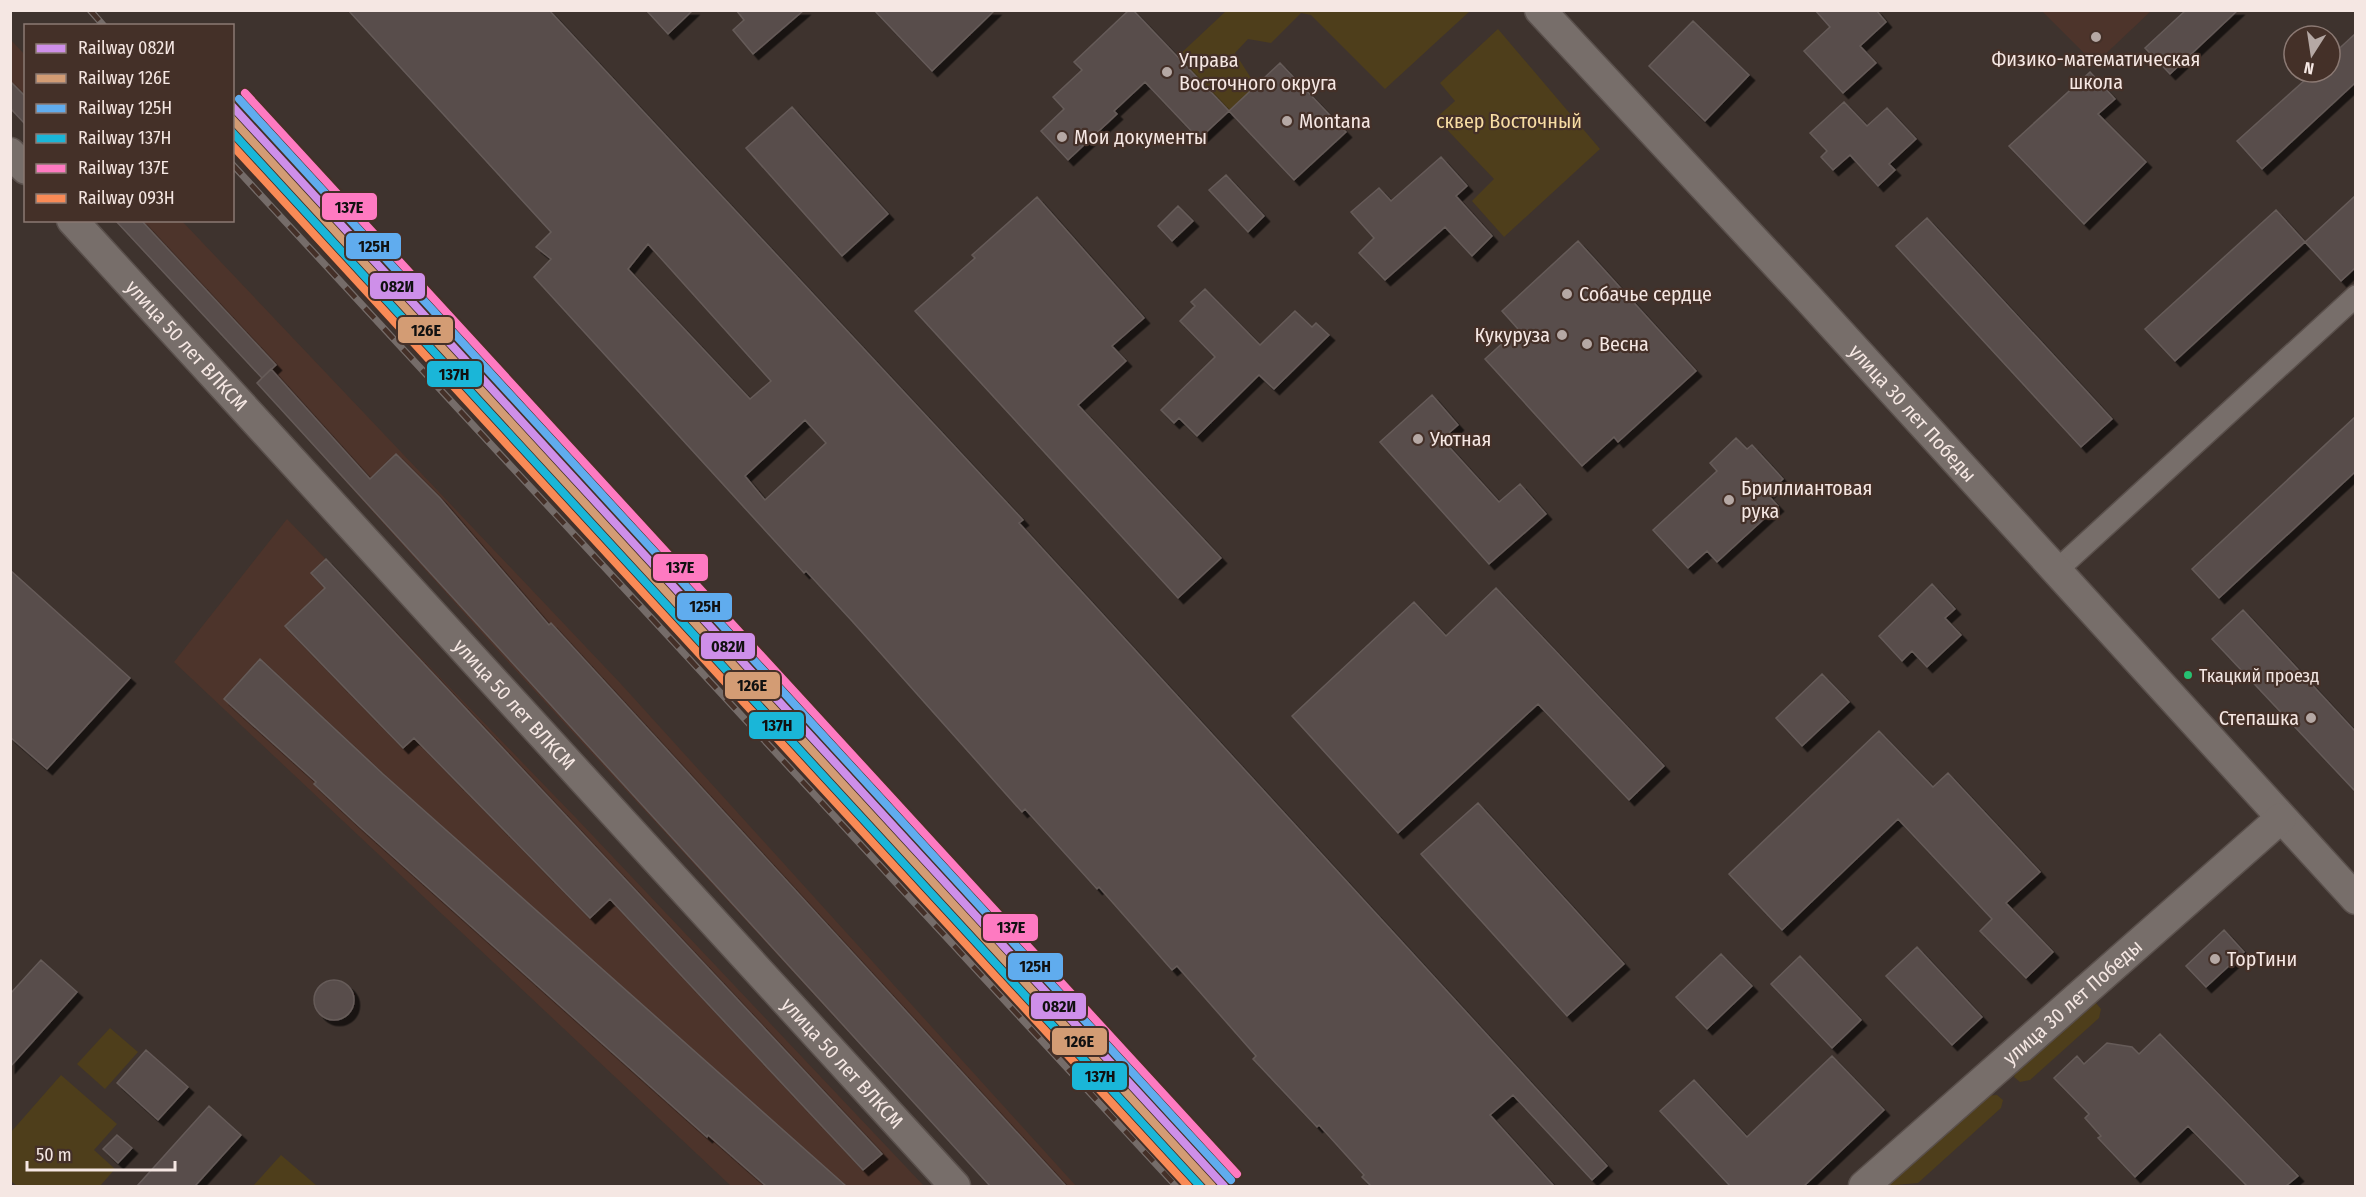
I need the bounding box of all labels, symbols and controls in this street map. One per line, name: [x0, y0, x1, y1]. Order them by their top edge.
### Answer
legend: [24, 24, 234, 222]
north arrow: [2282, 24, 2342, 84]
marker: Физико-математическая школа: [2089, 30, 2103, 44]
text: Railway 082И: [78, 37, 175, 59]
place label: Физико-математическая школа: [1992, 47, 2200, 94]
place label: Управа Восточного округа: [1178, 48, 1337, 95]
text: N: [2302, 58, 2316, 78]
marker: Управа Восточного округа: [1160, 65, 1174, 79]
text: Railway 126Е: [78, 67, 170, 89]
text: Railway 125Н: [78, 97, 172, 119]
place label: Montana: [1299, 109, 1371, 133]
park label: сквер Восточный: [1436, 109, 1582, 133]
marker: Montana: [1280, 114, 1294, 128]
place label: Мои документы: [1074, 125, 1207, 149]
text: Railway 137Н: [78, 127, 171, 149]
marker: Мои документы: [1055, 130, 1069, 144]
text: Railway 137Е: [78, 157, 169, 179]
text: Railway 093Н: [78, 187, 175, 209]
line badge: 137Е: [321, 192, 378, 221]
text: 137Е: [335, 198, 364, 217]
line badge: 125Н: [345, 232, 402, 260]
text: 125Н: [358, 237, 390, 256]
line badge: 082И: [369, 272, 426, 300]
street label: улица 50 лет ВЛКСМ: [121, 275, 253, 416]
text: 082И: [380, 277, 414, 296]
place label: Собачье сердце: [1579, 282, 1712, 306]
marker: Собачье сердце: [1560, 287, 1574, 301]
line badge: 126Е: [397, 316, 454, 344]
text: 126Е: [411, 321, 441, 340]
place label: Кукуруза: [1474, 323, 1550, 347]
marker: Кукуруза: [1555, 328, 1569, 342]
place label: Весна: [1599, 332, 1649, 356]
marker: Весна: [1580, 337, 1594, 351]
street label: улица 30 лет Победы: [1844, 339, 1982, 487]
line badge: 137Н: [426, 360, 483, 388]
text: 137Н: [439, 365, 469, 384]
place label: Уютная: [1429, 427, 1491, 451]
marker: Уютная: [1411, 432, 1425, 446]
place label: Бриллиантовая рука: [1741, 476, 1872, 523]
marker: Бриллиантовая рука: [1722, 493, 1736, 507]
line badge: 137Е: [652, 553, 709, 582]
text: 137Е: [666, 558, 695, 577]
line badge: 125Н: [676, 592, 733, 621]
text: 125Н: [689, 597, 721, 616]
line badge: 082И: [700, 632, 756, 660]
street label: улица 50 лет ВЛКСМ: [449, 634, 581, 775]
text: 082И: [711, 637, 745, 656]
place label: Ткацкий проезд: [2199, 665, 2319, 687]
marker: Ткацкий проезд: [2182, 669, 2194, 681]
line badge: 126Е: [724, 671, 781, 700]
text: 126Е: [737, 676, 767, 695]
place label: Степашка: [2219, 706, 2299, 730]
line badge: 137Н: [748, 711, 805, 740]
marker: Степашка: [2304, 711, 2318, 725]
text: 137Н: [762, 716, 792, 735]
line badge: 137Е: [982, 913, 1039, 942]
text: 137Е: [997, 918, 1026, 937]
street label: улица 30 лет Победы: [1998, 934, 2147, 1070]
place label: ТорТини: [2227, 947, 2297, 971]
line badge: 125Н: [1007, 952, 1064, 981]
marker: ТорТини: [2208, 952, 2222, 966]
text: 125Н: [1019, 957, 1051, 976]
street label: улица 50 лет ВЛКСМ: [777, 992, 908, 1133]
line badge: 082И: [1030, 992, 1087, 1020]
text: 082И: [1042, 997, 1076, 1016]
line badge: 126Е: [1051, 1027, 1108, 1056]
text: 126Е: [1064, 1032, 1094, 1051]
line badge: 137Н: [1071, 1062, 1128, 1091]
text: 137Н: [1085, 1067, 1115, 1086]
scale bar: [27, 1134, 176, 1172]
text: 50 m: [36, 1144, 72, 1166]

